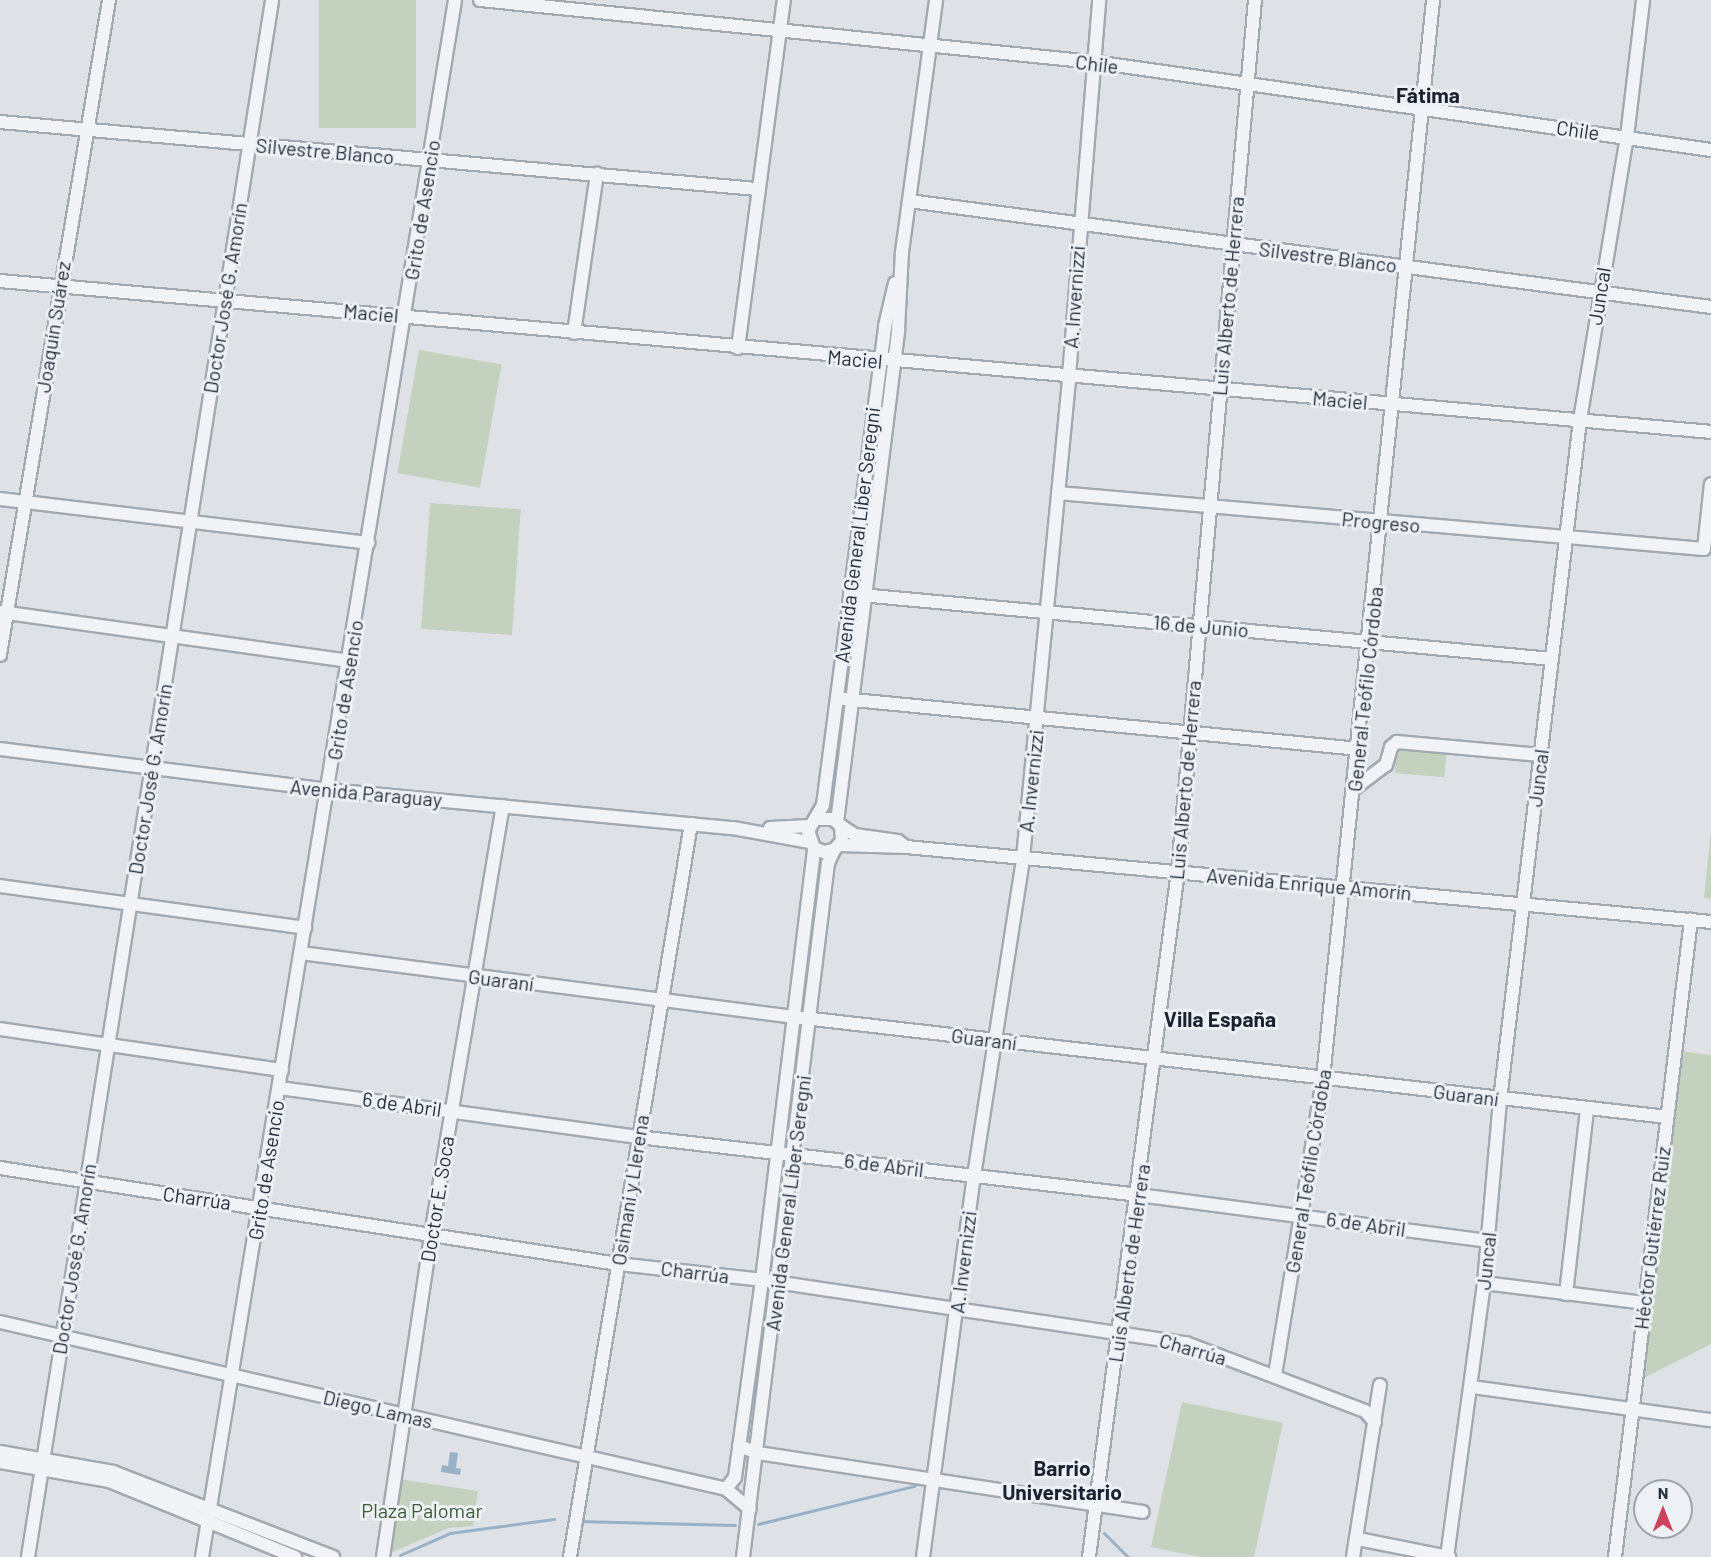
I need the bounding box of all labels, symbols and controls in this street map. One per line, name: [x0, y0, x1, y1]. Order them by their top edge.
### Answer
street label: Chile: [1074, 49, 1120, 79]
district label: Fátima: [1396, 82, 1460, 108]
street label: Chile: [1555, 115, 1601, 145]
street label: Silvestre Blanco: [255, 133, 395, 169]
street label: Grito de Asencio: [399, 138, 445, 282]
street label: Luis Alberto de Herrera: [1207, 195, 1249, 397]
street label: Doctor José G. Amorín: [198, 201, 252, 395]
street label: Silvestre Blanco: [1258, 237, 1398, 277]
street label: A. Invernizzi: [1058, 245, 1090, 349]
street label: Joaquín Suárez: [31, 260, 75, 394]
street label: Juncal: [1583, 265, 1615, 327]
street label: Maciel: [342, 299, 400, 327]
street label: Maciel: [826, 345, 884, 373]
street label: Maciel: [1311, 386, 1369, 414]
street label: Avenida General Líber Seregni: [829, 406, 885, 664]
street label: Progreso: [1341, 507, 1421, 537]
street label: General Teófilo Córdoba: [1342, 585, 1388, 793]
street label: 16 de Junio: [1152, 610, 1250, 642]
street label: Grito de Asencio: [322, 618, 368, 762]
street label: Luis Alberto de Herrera: [1164, 679, 1206, 881]
street label: Doctor José G. Amorín: [123, 682, 177, 876]
street label: A. Invernizzi: [1014, 728, 1048, 834]
street label: Juncal: [1523, 748, 1553, 808]
street label: Avenida Paraguay: [289, 774, 443, 812]
street label: Avenida Enrique Amorín: [1205, 863, 1413, 905]
street label: Guaraní: [467, 964, 535, 996]
district label: Villa España: [1164, 1006, 1276, 1032]
street label: Guaraní: [950, 1023, 1018, 1055]
street label: General Teófilo Córdoba: [1280, 1067, 1336, 1275]
street label: Avenida General Líber Seregni: [760, 1074, 816, 1332]
street label: Guaraní: [1432, 1079, 1500, 1111]
street label: 6 de Abril: [361, 1087, 443, 1121]
street label: Grito de Asencio: [243, 1098, 289, 1242]
street label: Osimani y Llerena: [606, 1113, 654, 1267]
street label: Doctor E. Soca: [415, 1134, 459, 1264]
street label: Héctor Gutiérrez Ruiz: [1629, 1145, 1675, 1331]
street label: 6 de Abril: [843, 1148, 925, 1182]
street label: Doctor José G. Amorín: [47, 1162, 101, 1356]
street label: Luis Alberto de Herrera: [1103, 1162, 1155, 1364]
street label: Charrúa: [161, 1181, 233, 1215]
street label: 6 de Abril: [1325, 1207, 1407, 1241]
street label: A. Invernizzi: [945, 1209, 981, 1315]
street label: Juncal: [1471, 1231, 1501, 1291]
street label: Charrúa: [659, 1256, 731, 1288]
street label: Charrúa: [1157, 1328, 1229, 1370]
street label: Diego Lamas: [321, 1385, 435, 1433]
district label: Barrio Universitario: [1002, 1455, 1122, 1505]
north arrow: [1633, 1479, 1693, 1539]
text: N: [1658, 1483, 1668, 1502]
park label: Plaza Palomar: [361, 1498, 483, 1522]

